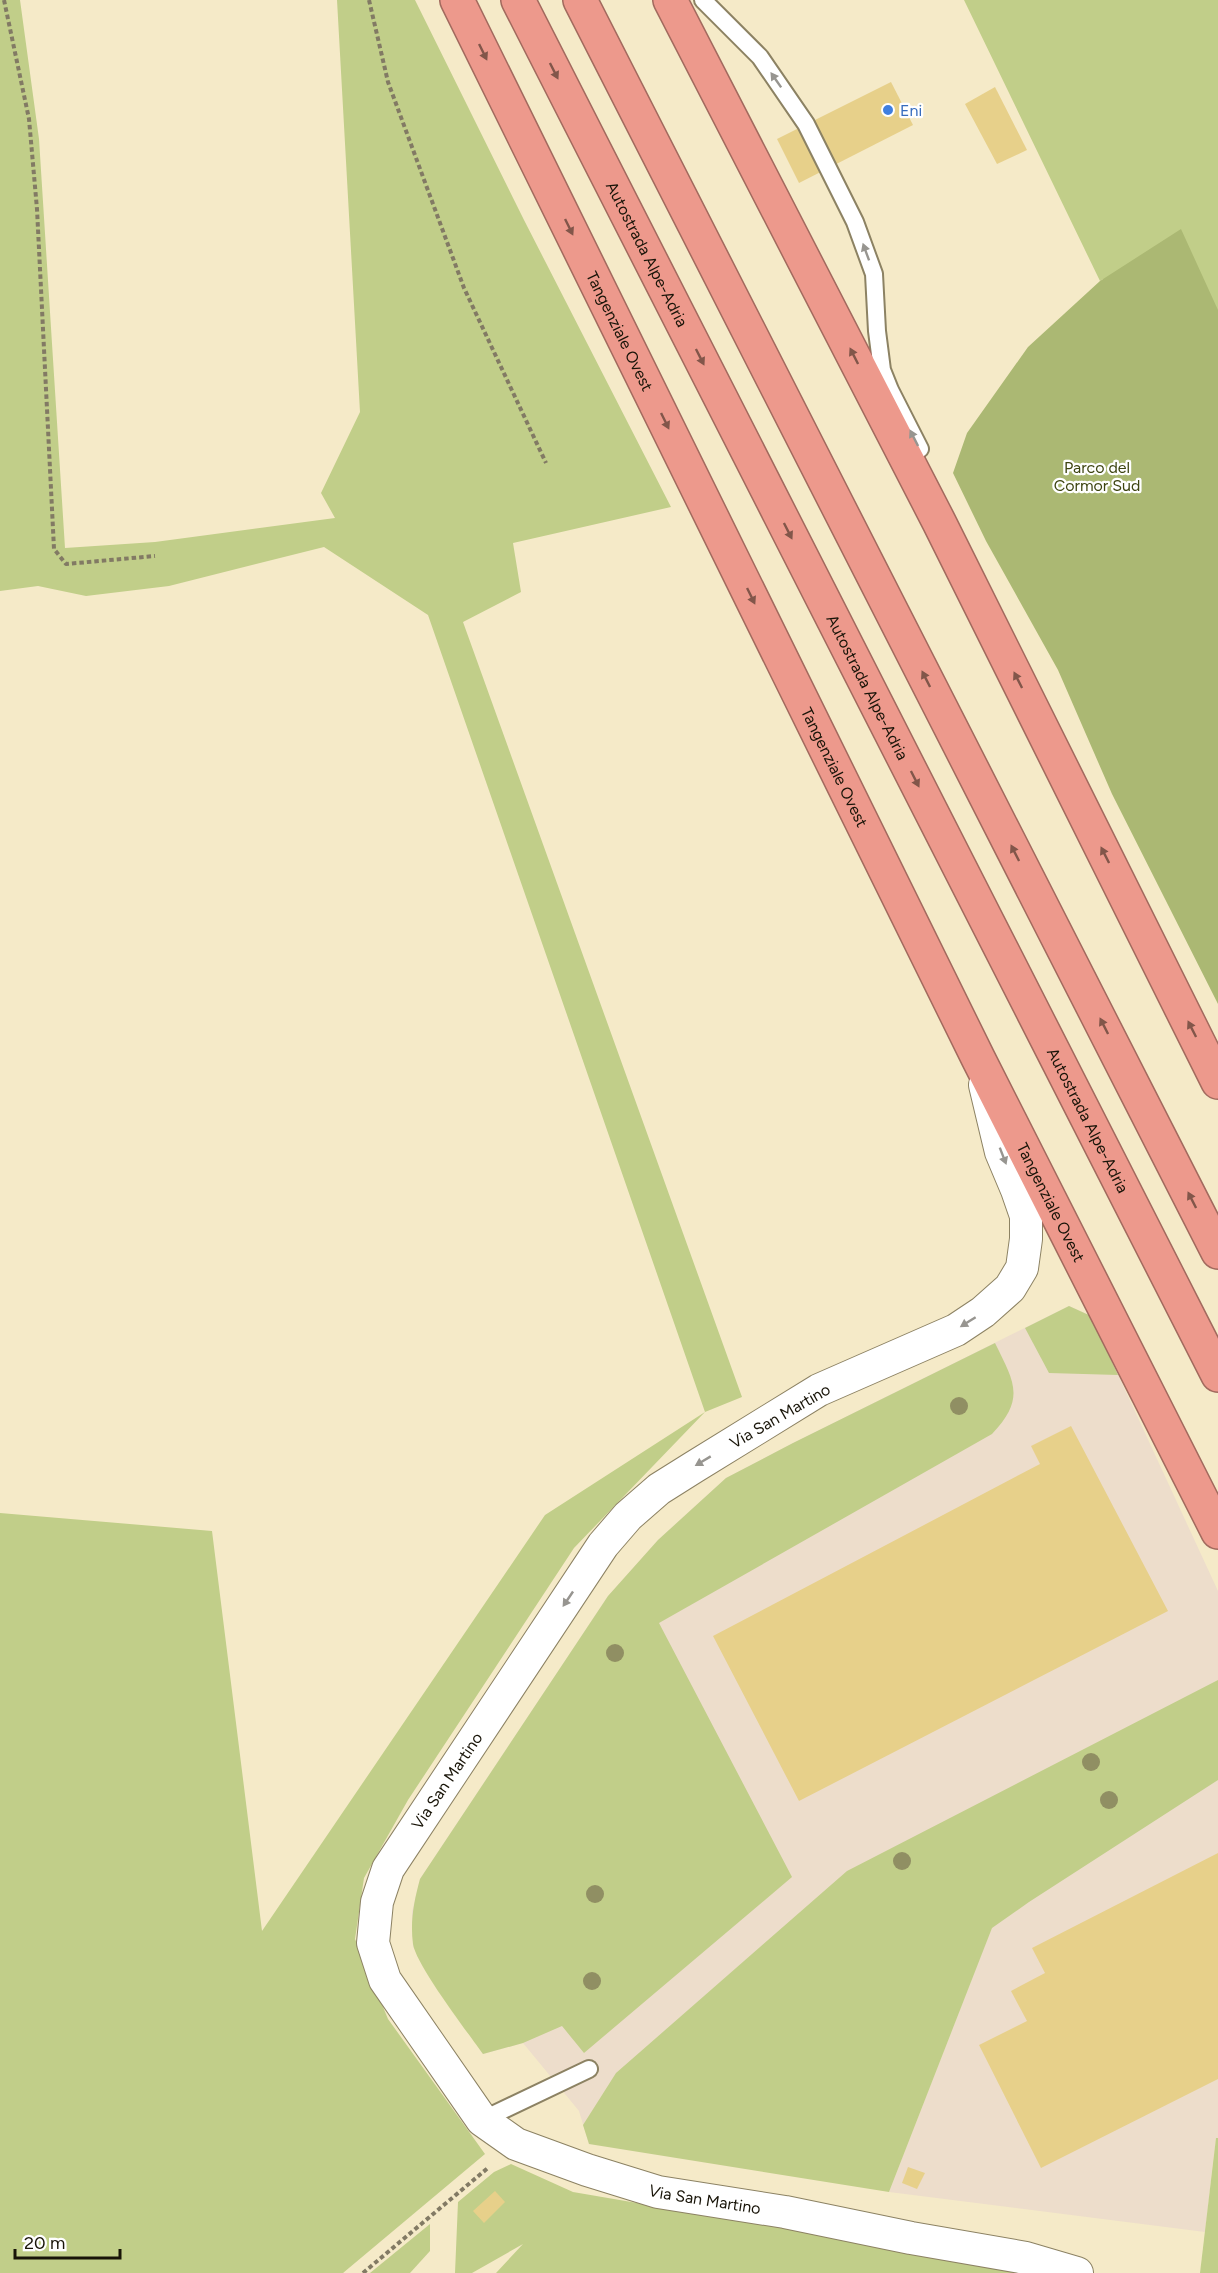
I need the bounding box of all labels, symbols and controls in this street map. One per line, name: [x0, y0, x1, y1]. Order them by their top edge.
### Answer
one-way arrow: [478, 44, 488, 61]
one-way arrow: [549, 62, 559, 80]
one-way arrow: [770, 72, 782, 88]
place label: Eni: [900, 101, 922, 120]
marker: Eni: [881, 103, 895, 117]
street label: Autostrada Alpe-Adria: [602, 178, 692, 330]
one-way arrow: [564, 219, 574, 236]
one-way arrow: [860, 243, 870, 261]
street label: Tangenziale Ovest: [583, 268, 657, 394]
one-way arrow: [849, 348, 858, 365]
one-way arrow: [695, 349, 705, 366]
one-way arrow: [660, 413, 669, 430]
one-way arrow: [909, 429, 919, 446]
park label: Parco del Cormor Sud: [1054, 458, 1140, 495]
one-way arrow: [784, 522, 793, 539]
one-way arrow: [746, 588, 755, 605]
street label: Autostrada Alpe-Adria: [823, 611, 913, 763]
one-way arrow: [922, 670, 931, 687]
one-way arrow: [1013, 672, 1022, 689]
street label: Tangenziale Ovest: [797, 704, 872, 830]
one-way arrow: [910, 771, 920, 788]
one-way arrow: [1010, 844, 1020, 861]
one-way arrow: [1100, 846, 1109, 863]
one-way arrow: [1099, 1018, 1108, 1035]
one-way arrow: [1187, 1021, 1197, 1038]
street label: Autostrada Alpe-Adria: [1043, 1044, 1133, 1196]
street label: Tangenziale Ovest: [1013, 1140, 1089, 1265]
one-way arrow: [998, 1147, 1008, 1165]
one-way arrow: [1187, 1192, 1196, 1209]
one-way arrow: [959, 1317, 976, 1328]
street label: Via San Martino: [726, 1380, 834, 1452]
one-way arrow: [694, 1456, 711, 1467]
one-way arrow: [563, 1591, 574, 1607]
street label: Via San Martino: [408, 1729, 486, 1833]
street label: Via San Martino: [647, 2180, 762, 2218]
scale bar: [15, 2222, 120, 2260]
text: 20 m: [24, 2232, 65, 2254]

